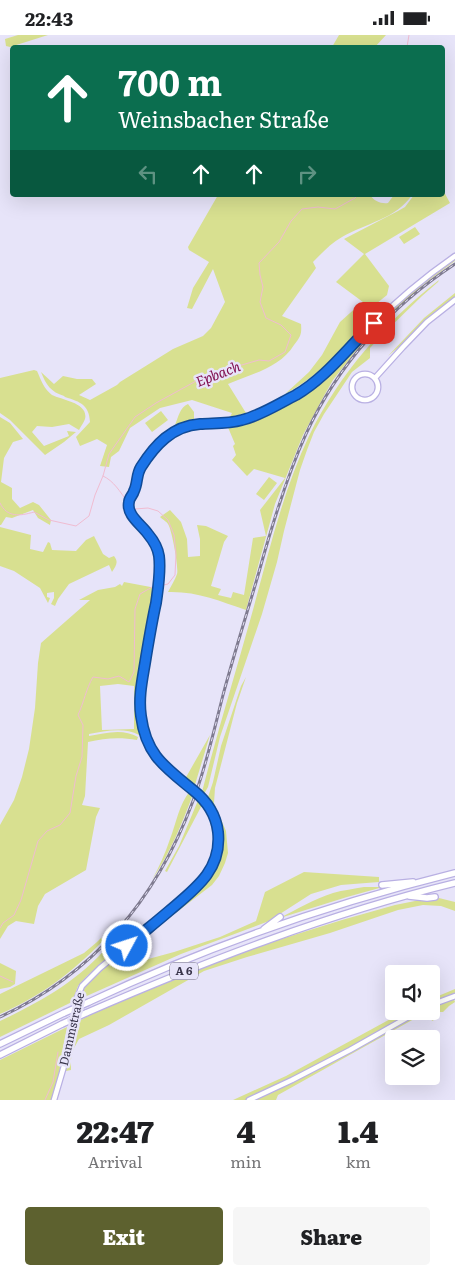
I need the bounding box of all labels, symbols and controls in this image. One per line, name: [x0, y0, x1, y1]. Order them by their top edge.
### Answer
text: 22:43: [25, 4, 73, 32]
text: 700 m: [118, 55, 222, 107]
icon: ahead: [35, 65, 100, 130]
text: Weinsbacher Straße: [118, 102, 329, 135]
icon: left: [134, 160, 162, 188]
icon: ahead: [187, 160, 215, 188]
icon: ahead: [240, 160, 268, 188]
icon: right: [293, 160, 321, 188]
pin: [353, 302, 395, 344]
icon: arrive: [360, 309, 388, 337]
water label: Epbach: [192, 355, 244, 391]
position arrow: [100, 919, 152, 971]
road number: A 6: [170, 963, 198, 979]
map controls: [385, 965, 440, 1085]
button: sound: [385, 965, 440, 1020]
street label: Dammstraße: [54, 990, 88, 1067]
button: layers: [385, 1030, 440, 1085]
text: 22:47: [76, 1108, 154, 1152]
text: 4: [236, 1108, 255, 1152]
text: 1.4: [338, 1108, 379, 1152]
text: Arrival: [88, 1149, 142, 1173]
text: min: [230, 1149, 262, 1173]
text: km: [346, 1149, 371, 1173]
button: Exit: [25, 1207, 223, 1265]
button: Share: [233, 1207, 430, 1265]

